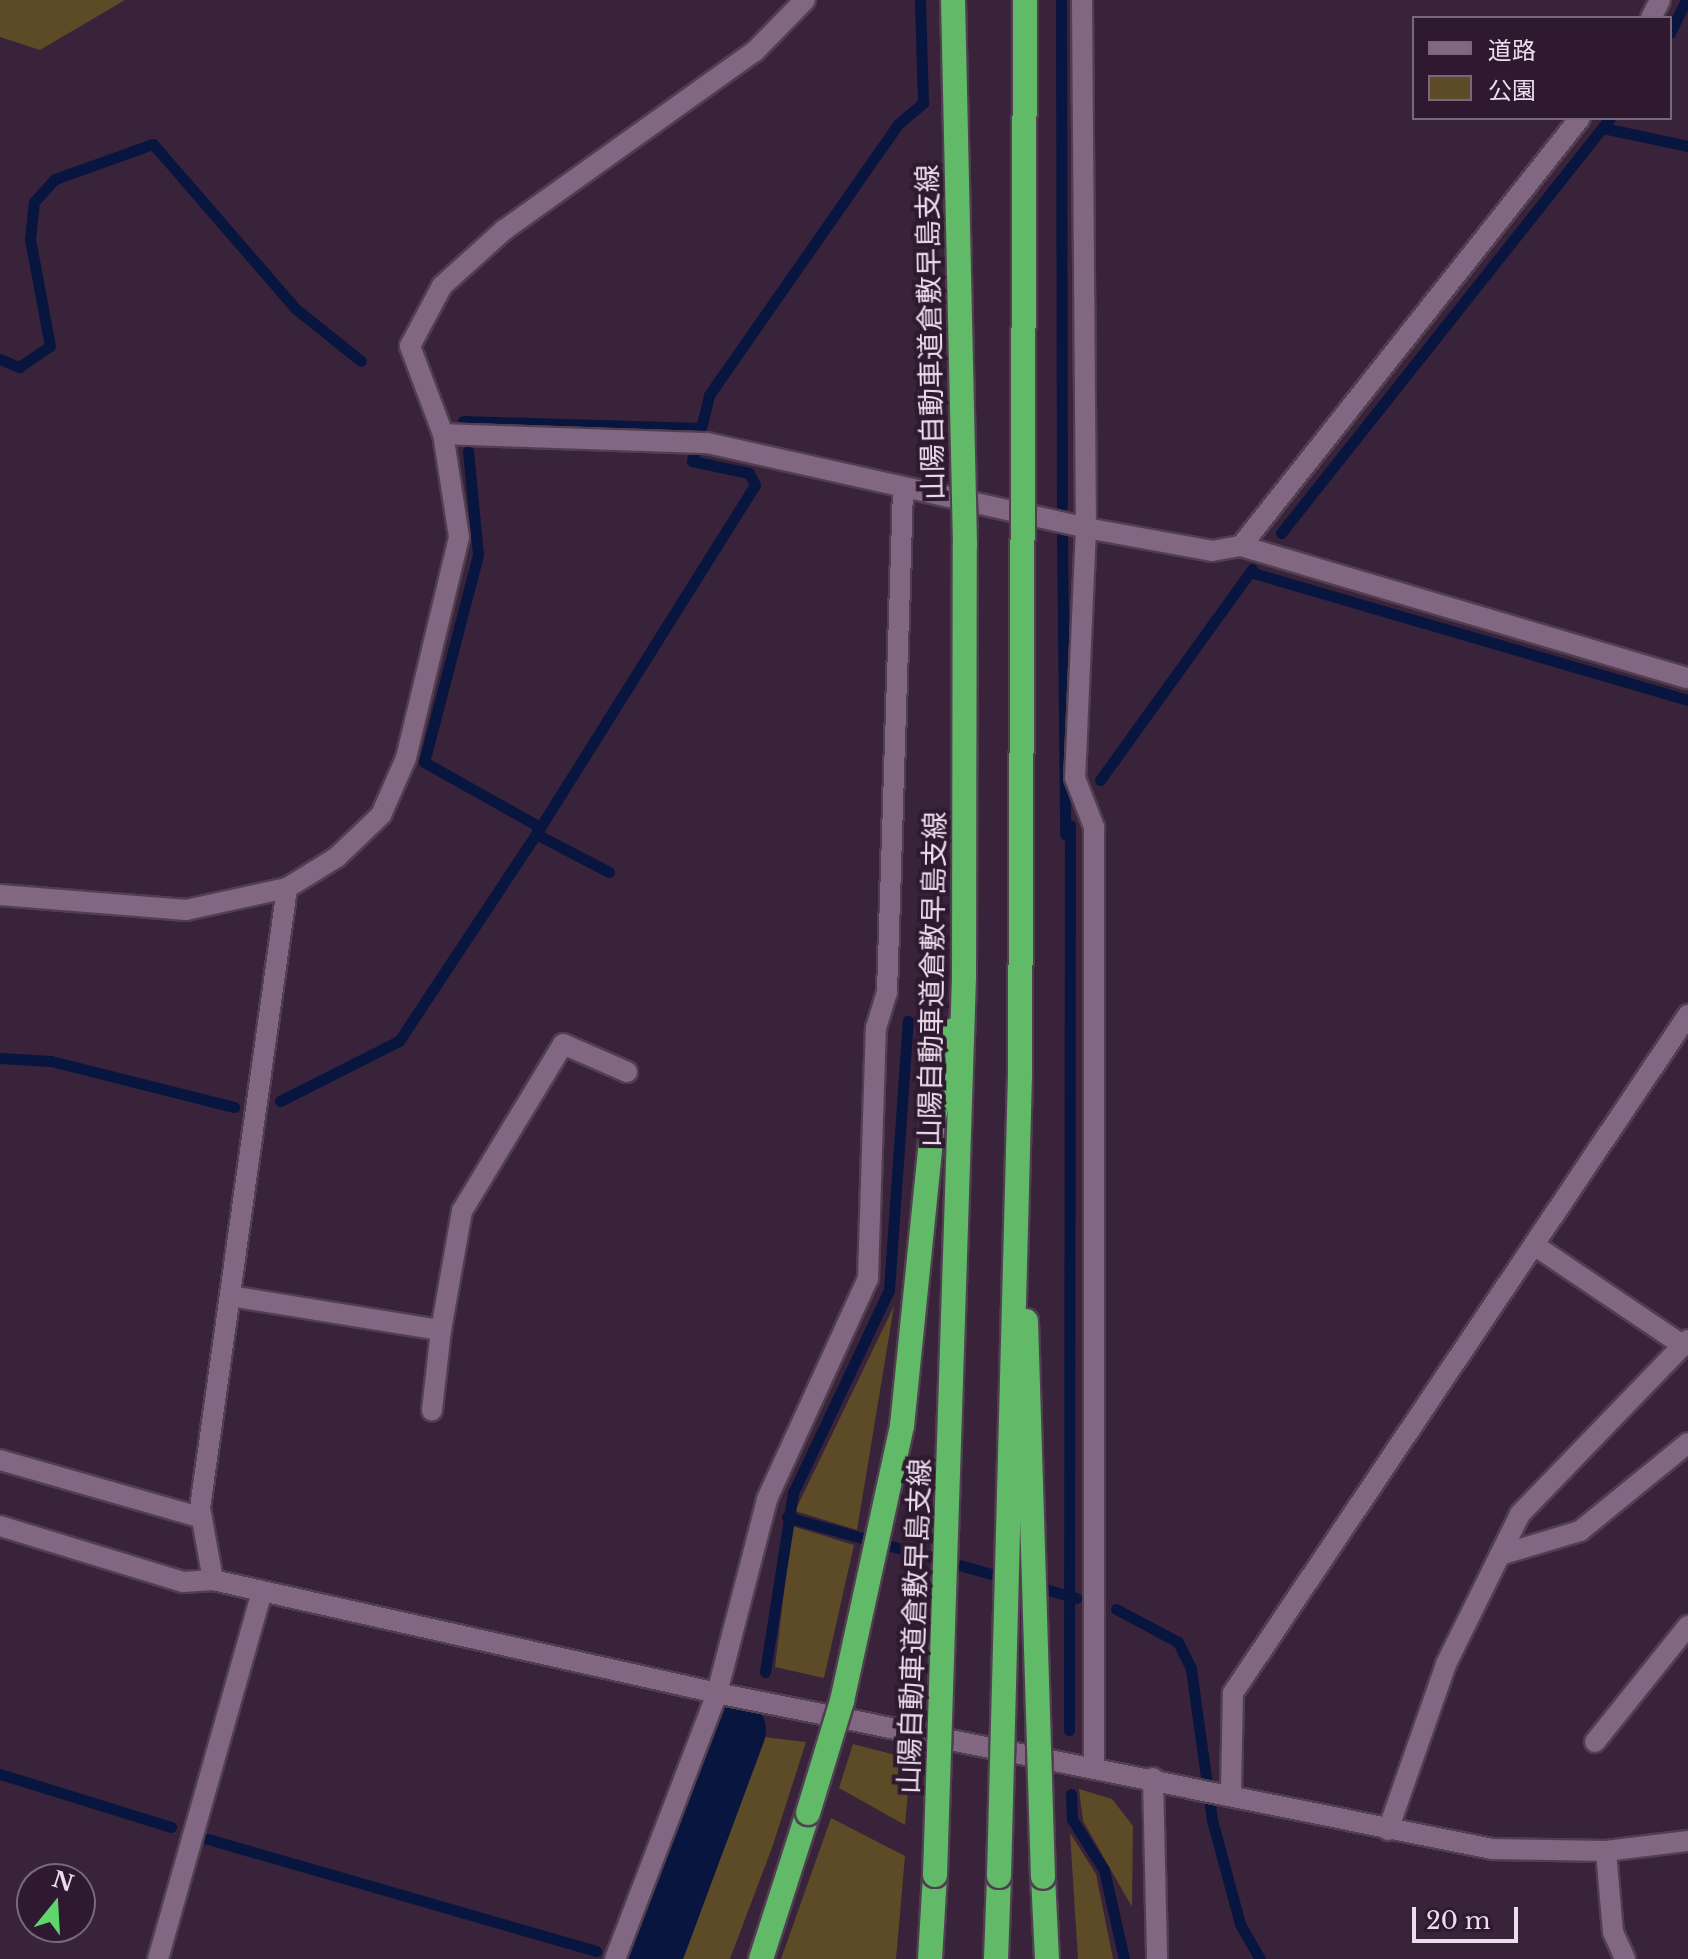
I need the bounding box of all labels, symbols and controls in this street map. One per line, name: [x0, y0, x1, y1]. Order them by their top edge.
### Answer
legend: [1412, 16, 1672, 120]
text: 道路: [1488, 36, 1536, 65]
text: 公園: [1488, 76, 1536, 105]
street label: 山陽自動車道倉敷早島支線: [911, 164, 951, 500]
street label: 山陽自動車道倉敷早島支線: [913, 811, 953, 1147]
street label: 山陽自動車道倉敷早島支線: [892, 1458, 938, 1794]
north arrow: [16, 1863, 96, 1943]
text: N: [49, 1866, 77, 1898]
scale bar: [1416, 1891, 1522, 1941]
text: 20 m: [1426, 1906, 1491, 1935]

